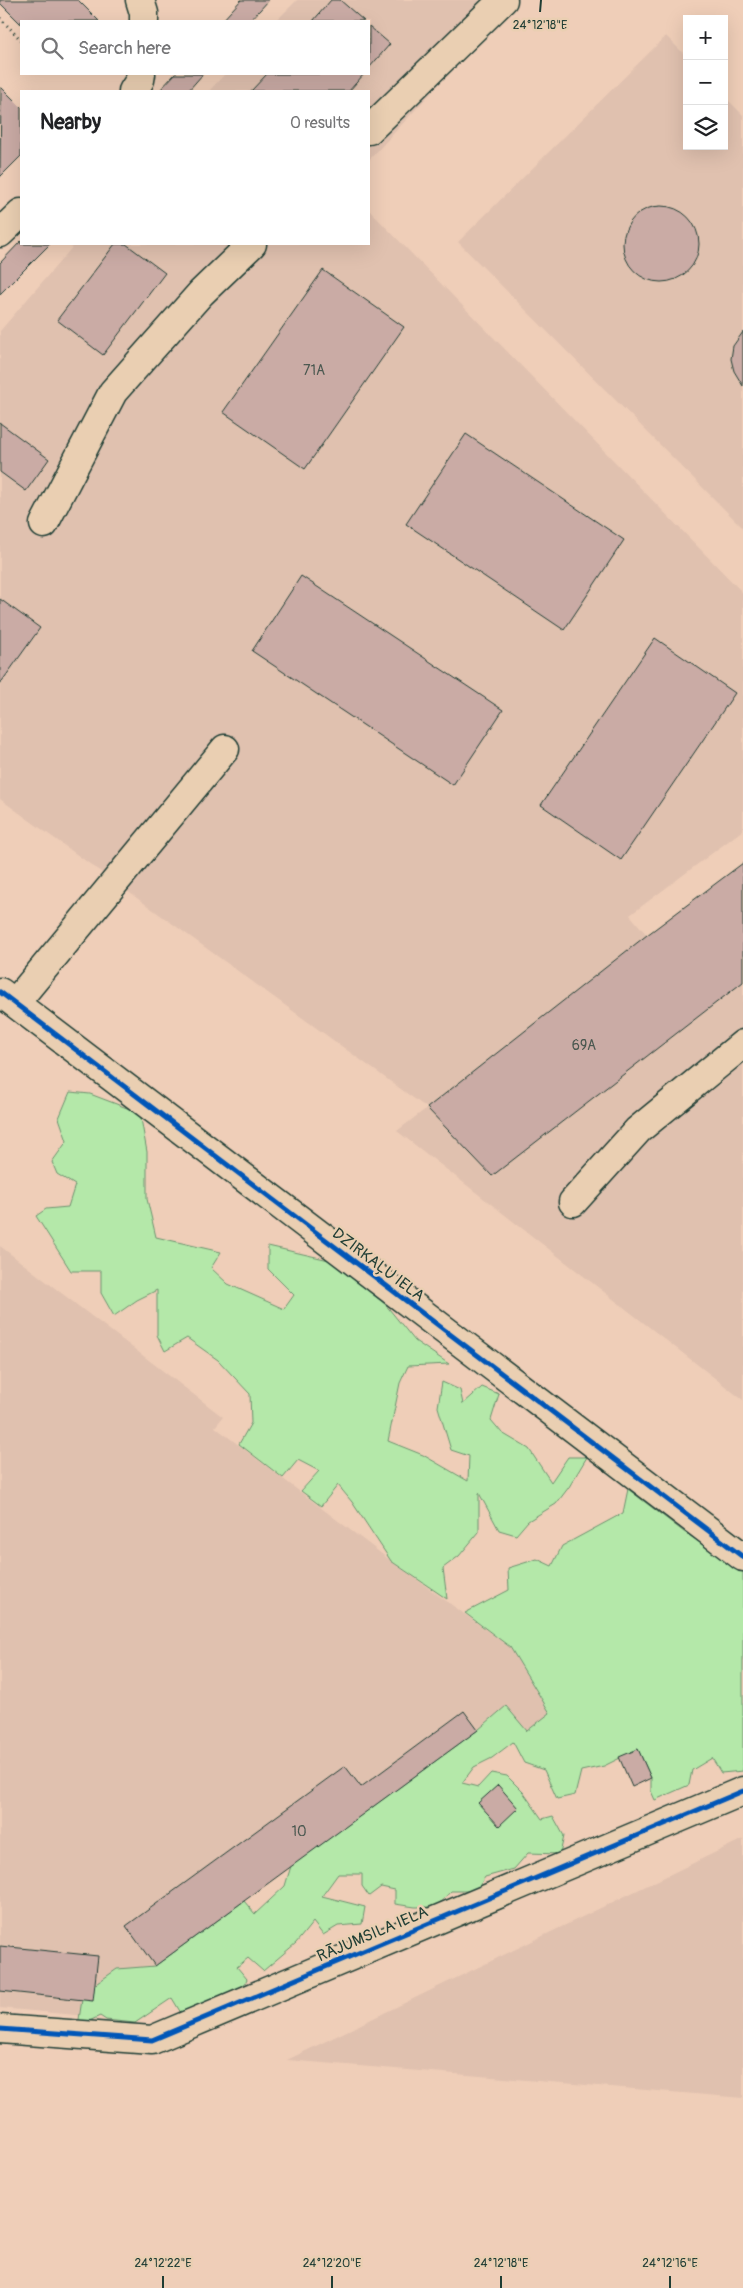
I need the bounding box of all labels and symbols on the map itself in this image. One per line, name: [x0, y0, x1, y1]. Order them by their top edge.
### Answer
text: 24°12'18"E: [513, 18, 567, 33]
house number: 71A: [303, 362, 325, 379]
house number: 69A: [572, 1037, 596, 1054]
street label: DZIRKAĻU IELA: [328, 1224, 429, 1306]
house number: 10: [291, 1823, 307, 1840]
street label: RĀJUMSILA IELA: [314, 1902, 431, 1966]
text: 24°12'22"E: [134, 2256, 192, 2271]
text: 24°12'20"E: [303, 2256, 361, 2271]
text: 24°12'18"E: [474, 2256, 528, 2271]
text: 24°12'16"E: [642, 2256, 698, 2271]

